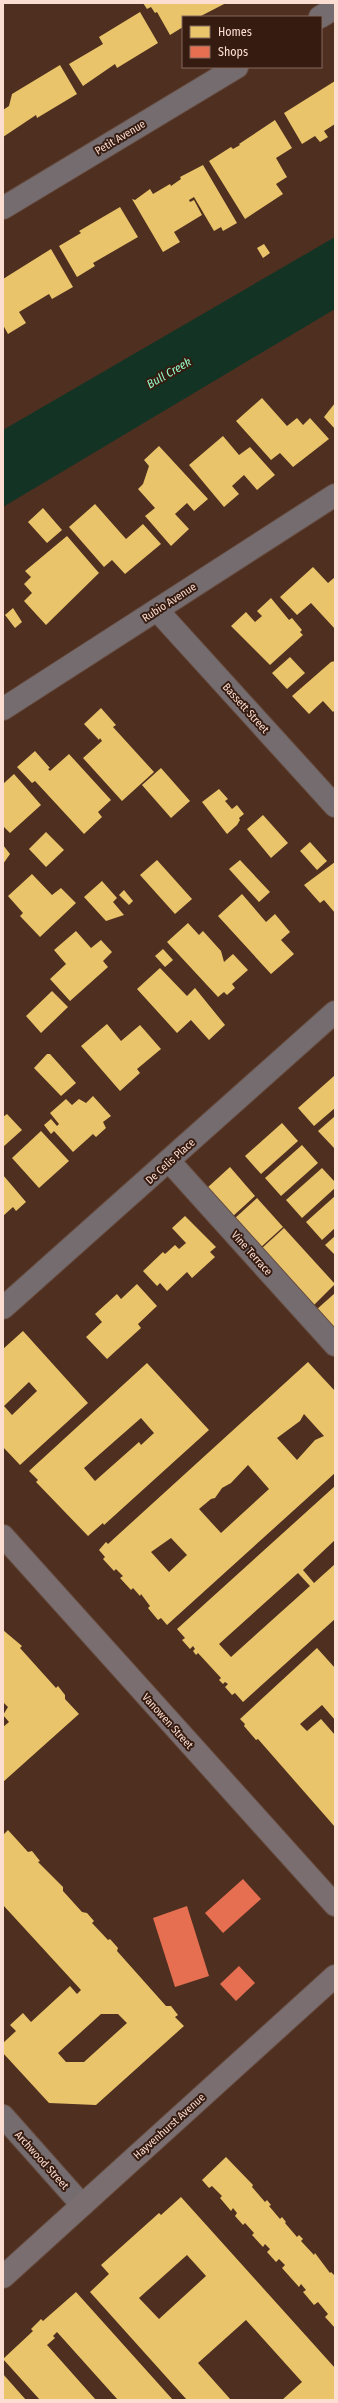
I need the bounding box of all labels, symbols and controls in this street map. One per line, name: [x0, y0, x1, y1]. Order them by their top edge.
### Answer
legend: [182, 16, 322, 68]
text: Homes: [218, 25, 252, 39]
text: Shops: [218, 45, 248, 59]
street label: Petit Avenue: [93, 117, 148, 158]
water label: Bull Creek: [144, 355, 194, 391]
street label: Rubio Avenue: [140, 580, 199, 625]
street label: Bassett Street: [220, 681, 272, 736]
street label: De Celis Place: [143, 1136, 198, 1187]
street label: Vine Terrace: [228, 1229, 275, 1278]
street label: Vanowen Street: [139, 1691, 196, 1752]
street label: Hayvenhurst Avenue: [131, 2091, 208, 2162]
street label: Archwood Street: [12, 2128, 72, 2193]

